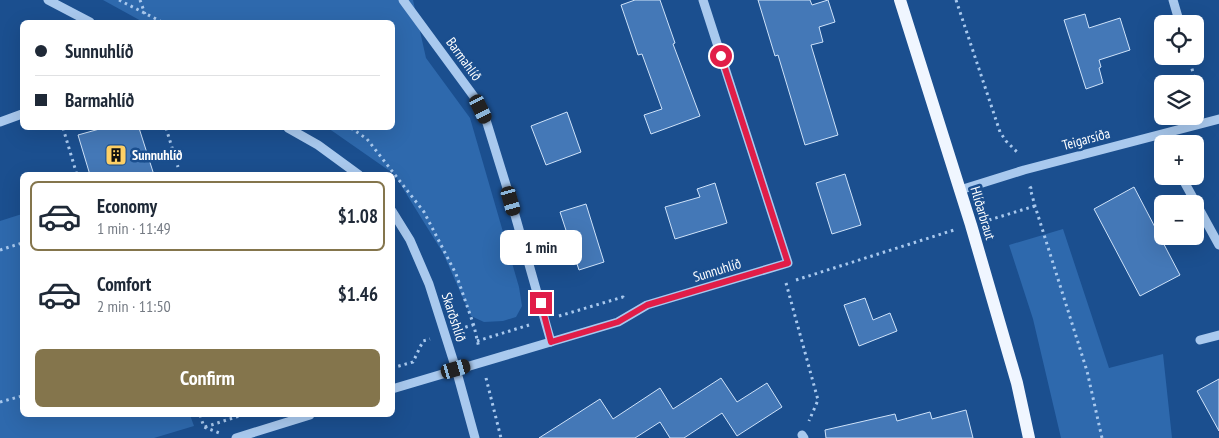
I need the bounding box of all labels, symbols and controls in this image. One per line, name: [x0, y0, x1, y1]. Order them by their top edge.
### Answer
map controls: [1154, 15, 1204, 245]
button: locate: [1154, 15, 1204, 65]
street label: Barmahlíð: [442, 34, 486, 84]
text: Sunnuhlíð: [65, 39, 133, 63]
route start: [710, 45, 732, 67]
button: layers: [1154, 75, 1204, 125]
text: Barmahlíð: [65, 88, 134, 112]
car: [467, 92, 494, 126]
street label: Teigarsíða: [1060, 124, 1112, 154]
button: +: [1154, 135, 1204, 185]
building icon: Sunnuhlíð: [104, 143, 128, 167]
place label: Sunnuhlíð: [132, 146, 183, 164]
street label: Hlíðarbraut: [966, 184, 1000, 242]
car: [499, 185, 522, 217]
icon: car: [37, 194, 82, 239]
text: Economy: [97, 194, 157, 218]
button: −: [1154, 195, 1204, 245]
text: $1.08: [338, 204, 378, 228]
text: 1 min · 11:49: [97, 218, 171, 238]
callout: 1 min: [500, 230, 582, 266]
text: 1 min: [525, 237, 557, 257]
street label: Sunnuhlíð: [691, 254, 743, 286]
icon: car: [37, 272, 82, 317]
text: Comfort: [97, 272, 151, 296]
text: $1.46: [338, 282, 378, 306]
street label: Skarðshlíð: [438, 290, 470, 344]
route end: [530, 292, 552, 314]
text: 2 min · 11:50: [97, 296, 171, 316]
button: Confirm: [35, 349, 380, 407]
car: [439, 358, 472, 380]

